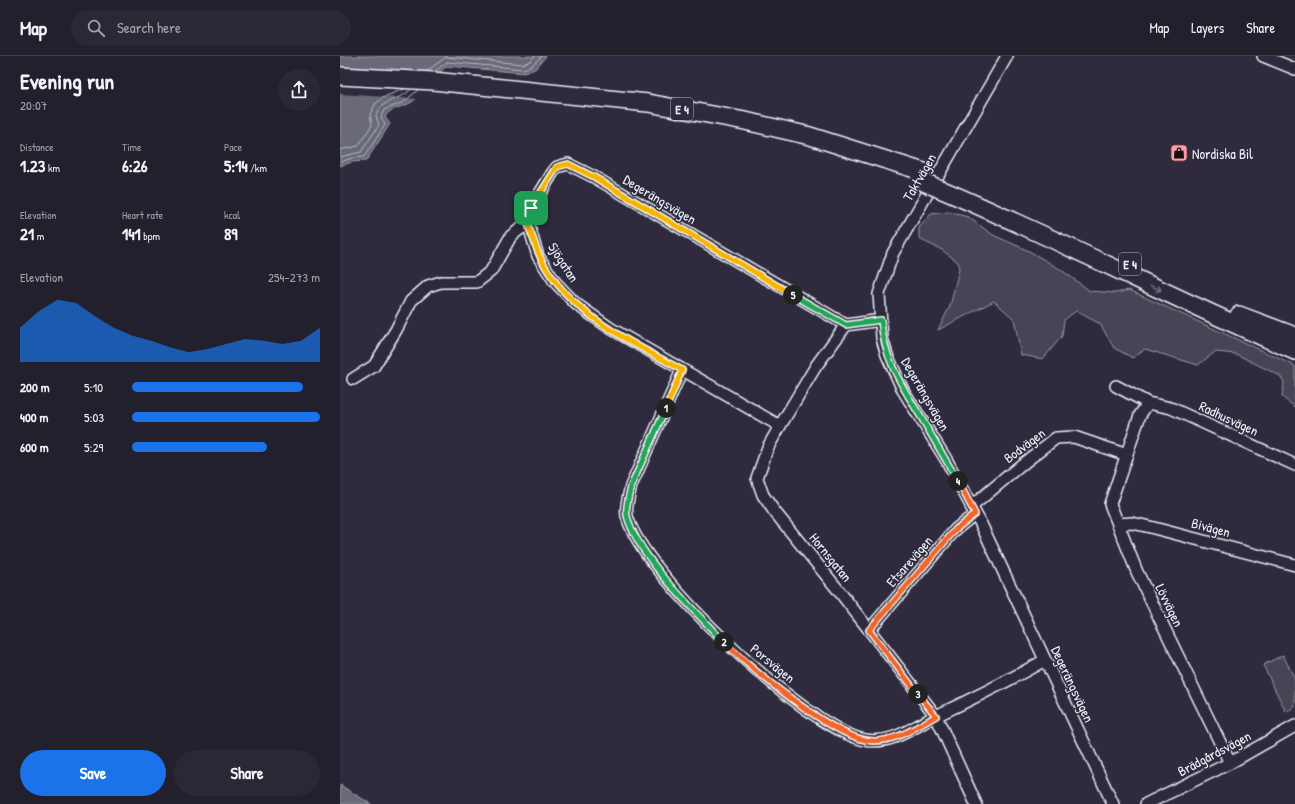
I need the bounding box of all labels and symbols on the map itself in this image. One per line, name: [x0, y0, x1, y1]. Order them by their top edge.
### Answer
road number: E 4: [671, 98, 693, 120]
shop icon: Nordiska Bil: [1169, 143, 1189, 163]
place label: Nordiska Bil: [1192, 144, 1253, 163]
street label: Taktvägen: [898, 150, 941, 205]
street label: Degerängsvägen: [619, 170, 700, 229]
pin: [514, 191, 548, 225]
street label: Sjögatan: [543, 238, 584, 286]
road number: E 4: [1119, 253, 1141, 275]
pin: 5: [783, 285, 803, 305]
one-way arrow: [1149, 285, 1161, 292]
street label: Degerängsvägen: [896, 354, 955, 435]
street label: Radhusvägen: [1196, 396, 1262, 441]
pin: 1: [656, 398, 676, 418]
street label: Bodvägen: [999, 423, 1049, 468]
pin: 4: [948, 471, 968, 491]
street label: Bivägen: [1189, 513, 1233, 542]
street label: Hornsgatan: [805, 529, 857, 586]
street label: Etsarevägen: [881, 531, 937, 591]
street label: Lövvägen: [1151, 580, 1189, 630]
pin: 2: [714, 632, 734, 652]
street label: Porsvägen: [746, 639, 799, 688]
street label: Degerängsvägen: [1046, 643, 1099, 726]
pin: 3: [908, 684, 928, 704]
street label: Brädgårdsvägen: [1174, 726, 1255, 781]

